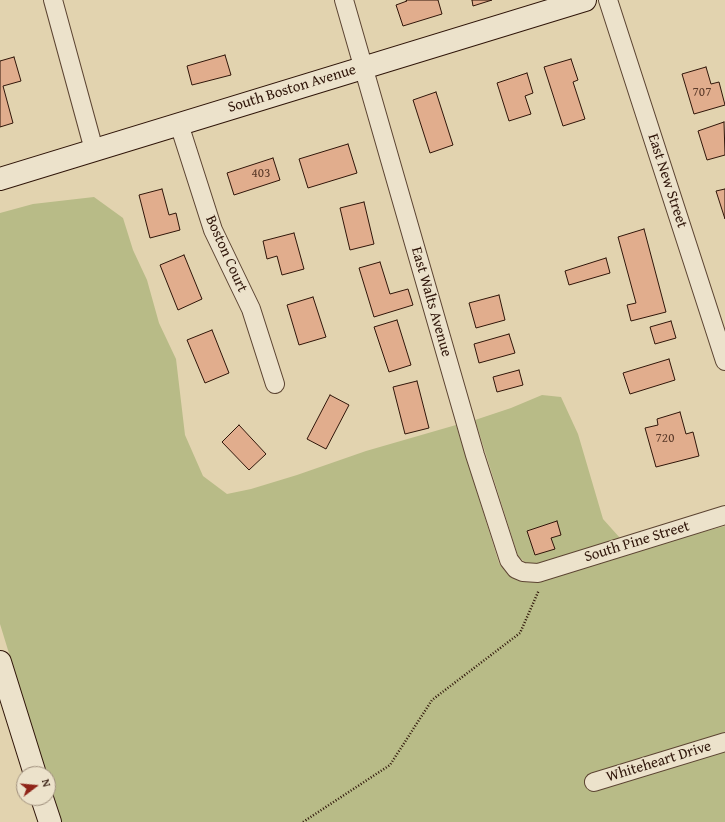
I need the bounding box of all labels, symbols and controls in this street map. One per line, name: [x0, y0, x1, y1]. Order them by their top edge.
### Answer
street label: South Boston Avenue: [226, 61, 358, 117]
house number: 707: [693, 85, 711, 101]
street label: East New Street: [643, 132, 691, 230]
house number: 403: [252, 166, 270, 182]
street label: Boston Court: [201, 213, 251, 295]
street label: East Walts Avenue: [407, 245, 455, 359]
house number: 720: [656, 431, 674, 447]
street label: South Pine Street: [582, 517, 692, 567]
street label: Whiteheart Drive: [604, 738, 714, 786]
north arrow: [16, 766, 56, 806]
text: N: [38, 777, 55, 789]

